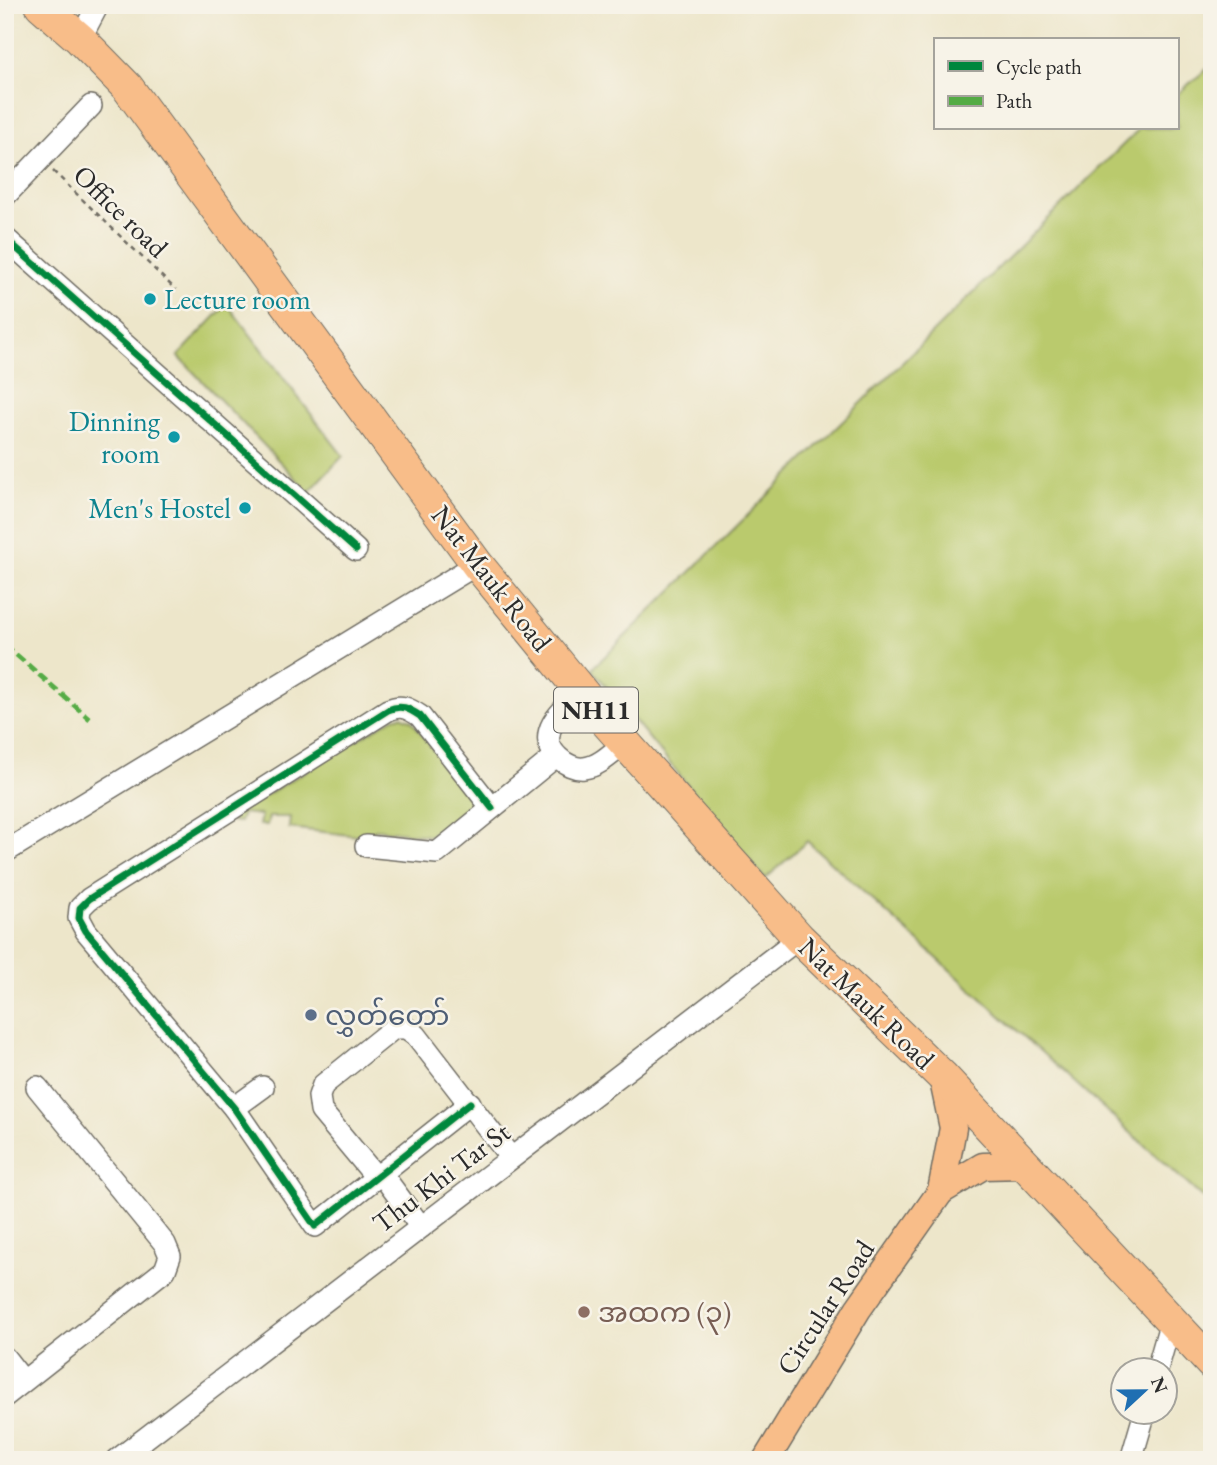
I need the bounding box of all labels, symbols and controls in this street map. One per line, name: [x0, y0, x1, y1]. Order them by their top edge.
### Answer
legend: [934, 38, 1178, 130]
text: Cycle path: [996, 53, 1082, 80]
text: Path: [996, 87, 1033, 114]
street label: Office road: [66, 157, 177, 266]
place label: Lecture room: [164, 281, 311, 317]
marker: Lecture room: [142, 291, 158, 307]
place label: Dinning room: [69, 403, 161, 471]
marker: Dinning room: [166, 429, 182, 445]
place label: Men's Hostel: [88, 490, 231, 526]
street label: Nat Mauk Road: [424, 498, 561, 659]
marker: Men's Hostel: [237, 500, 253, 516]
road number: NH11: [554, 688, 638, 732]
street label: Nat Mauk Road: [791, 929, 943, 1078]
place label: လွှတ်တော်: [325, 997, 450, 1037]
marker: လွှတ်တော်: [303, 1007, 319, 1023]
street label: Thu Khi Tar St: [365, 1113, 517, 1240]
street label: Circular Road: [768, 1232, 882, 1381]
place label: အထက (၃): [598, 1294, 731, 1335]
marker: အထက (၃): [576, 1304, 592, 1320]
north arrow: [1108, 1356, 1178, 1426]
text: N: [1145, 1373, 1174, 1397]

